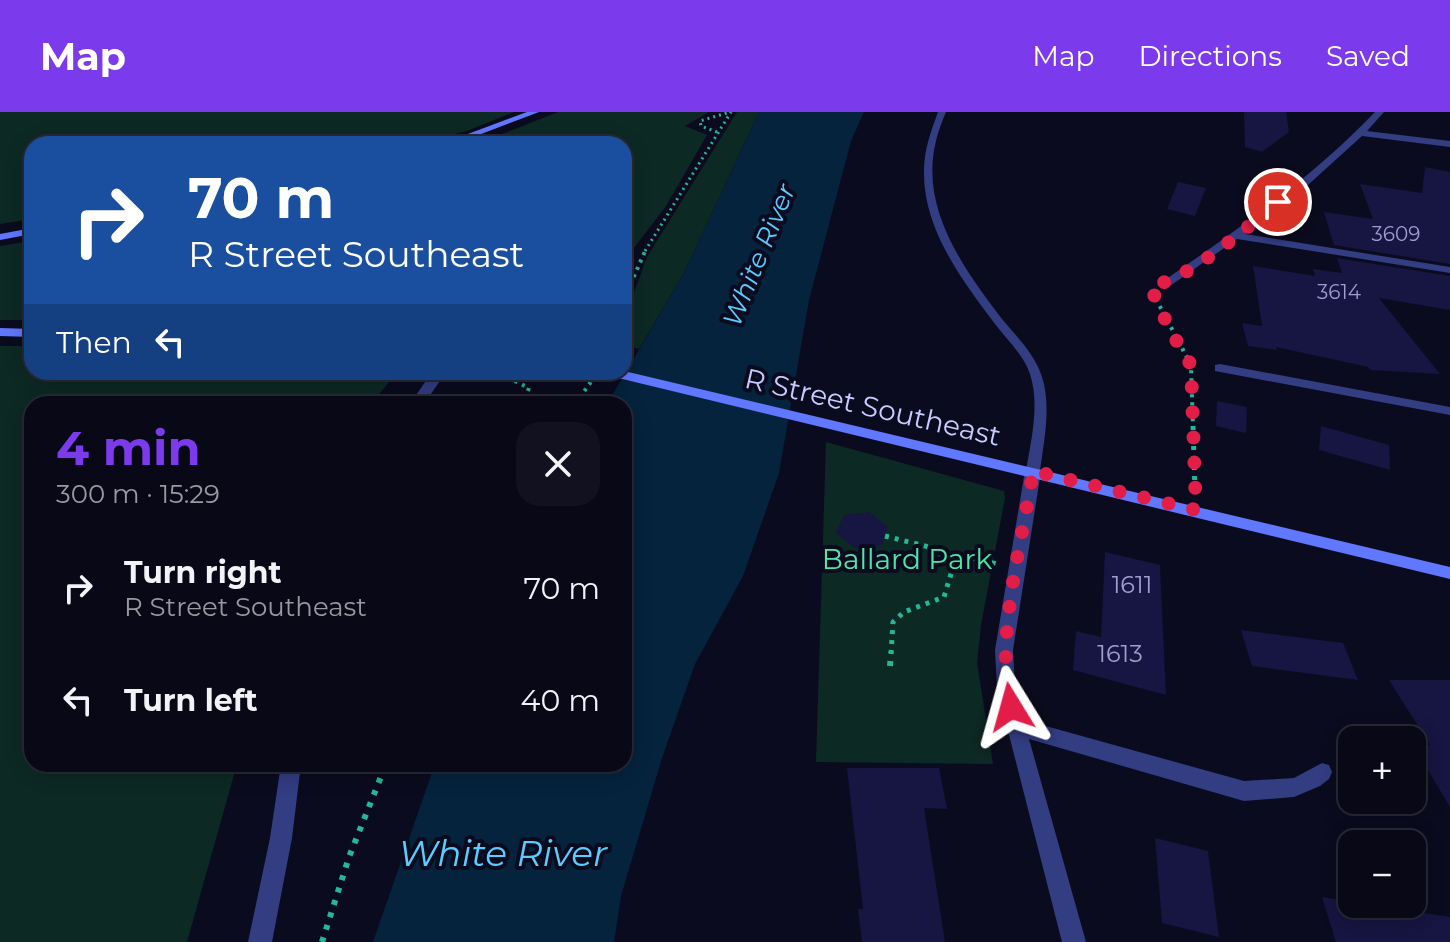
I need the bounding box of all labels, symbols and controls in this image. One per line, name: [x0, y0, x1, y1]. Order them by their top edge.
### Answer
text: Map: [40, 33, 126, 80]
text: Map: [1032, 39, 1094, 73]
text: Directions: [1138, 39, 1282, 73]
text: Saved: [1326, 39, 1410, 73]
text: 70 m: [188, 164, 334, 232]
icon: right: [56, 168, 160, 272]
pin: [1244, 168, 1312, 236]
water label: White River: [716, 179, 802, 331]
icon: arrive: [1256, 180, 1300, 224]
house number: 3609: [1372, 222, 1420, 246]
text: R Street Southeast: [188, 232, 524, 276]
house number: 3614: [1317, 280, 1361, 304]
icon: left: [148, 320, 192, 364]
text: Then: [56, 324, 132, 361]
street label: R Street Southeast: [742, 361, 1004, 453]
text: 4 min: [56, 419, 201, 477]
button: close: [516, 422, 600, 506]
text: 300 m · 15:29: [56, 478, 220, 510]
park label: Ballard Park: [822, 542, 992, 576]
text: Turn right: [124, 554, 281, 591]
icon: right: [56, 566, 100, 610]
text: 70 m: [523, 570, 600, 607]
house number: 1611: [1112, 570, 1152, 599]
text: R Street Southeast: [124, 591, 367, 623]
house number: 1613: [1097, 639, 1143, 668]
position arrow: [969, 665, 1053, 749]
icon: left: [56, 678, 100, 722]
text: Turn left: [124, 682, 257, 719]
text: 40 m: [521, 682, 600, 719]
map controls: [1338, 726, 1426, 918]
button: +: [1338, 726, 1426, 814]
button: −: [1338, 830, 1426, 918]
water label: White River: [399, 831, 609, 875]

